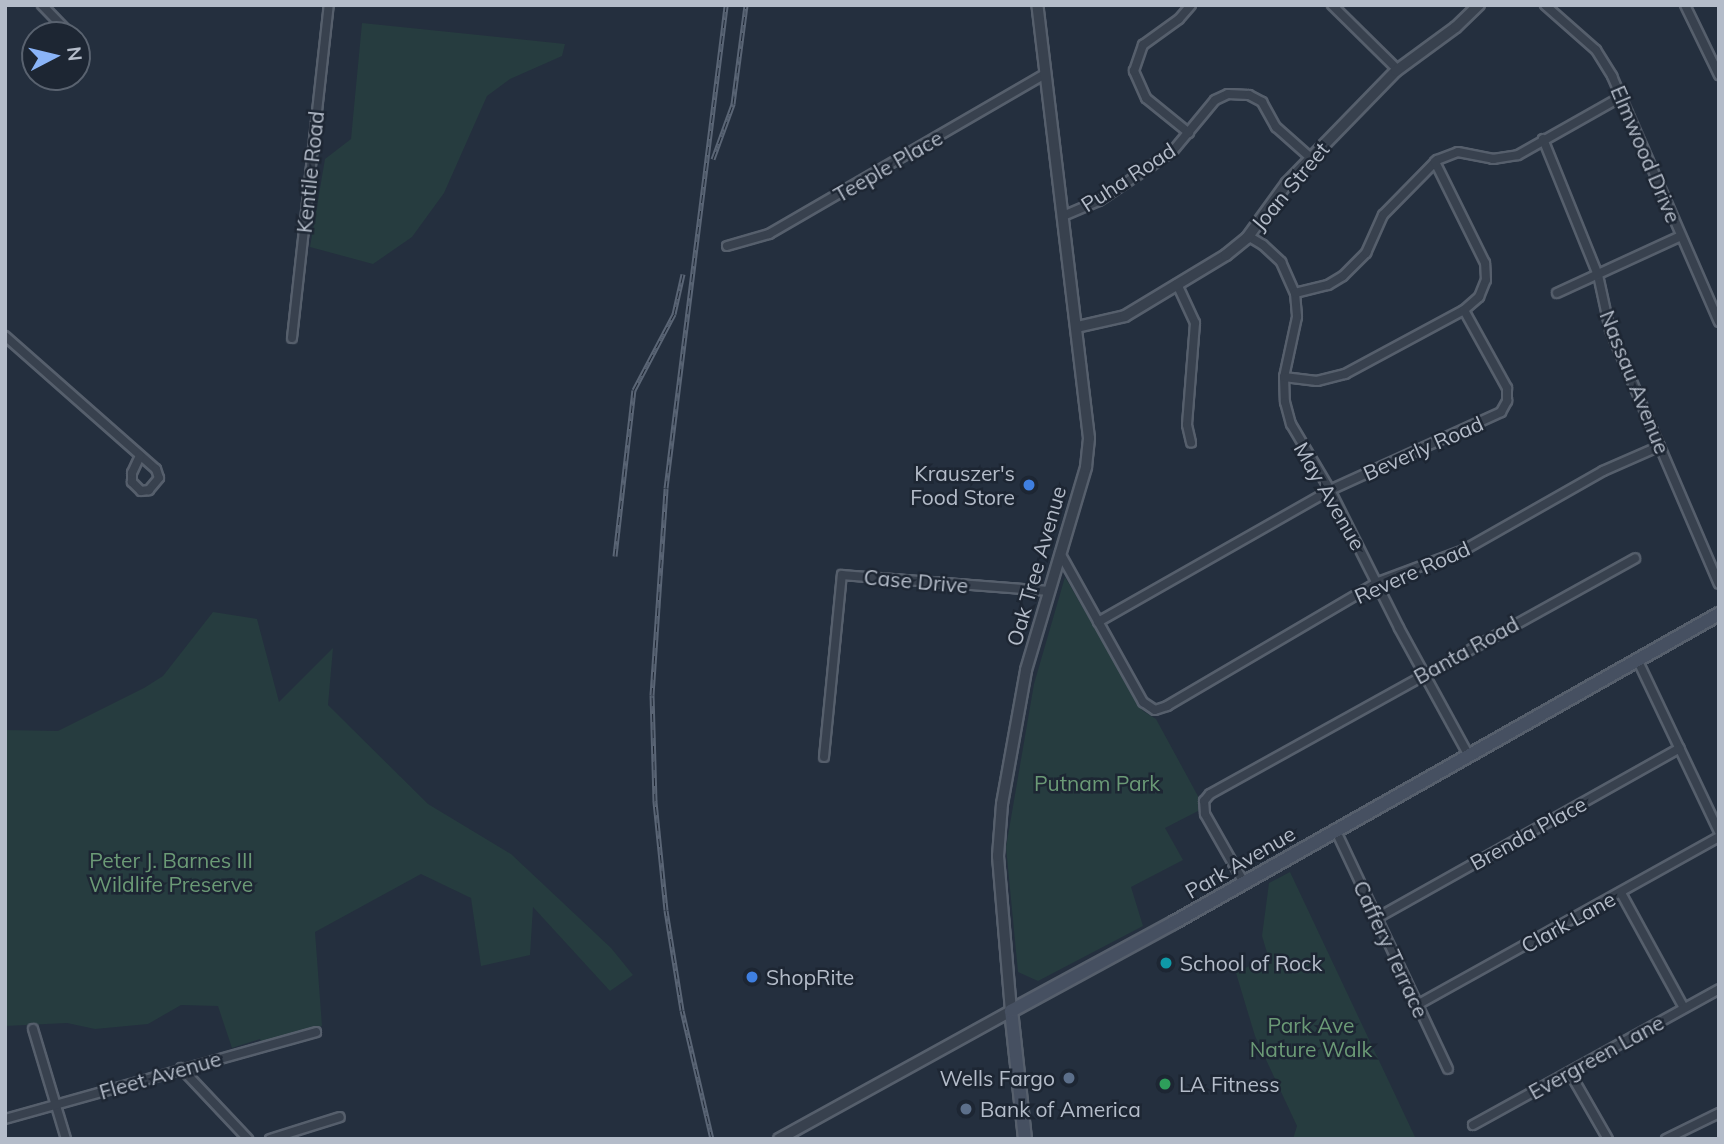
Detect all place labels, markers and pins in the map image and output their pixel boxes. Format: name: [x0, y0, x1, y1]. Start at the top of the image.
place label: Krauszer's Food Store: [910, 460, 1015, 510]
marker: Krauszer's Food Store: [1021, 477, 1037, 493]
place label: School of Rock: [1180, 950, 1322, 976]
marker: School of Rock: [1158, 955, 1174, 971]
place label: ShopRite: [766, 964, 854, 990]
marker: ShopRite: [744, 969, 760, 985]
place label: Wells Fargo: [939, 1065, 1055, 1091]
marker: Wells Fargo: [1061, 1070, 1077, 1086]
place label: LA Fitness: [1179, 1071, 1280, 1097]
marker: LA Fitness: [1157, 1076, 1173, 1092]
place label: Bank of America: [980, 1096, 1141, 1122]
marker: Bank of America: [958, 1101, 974, 1117]

